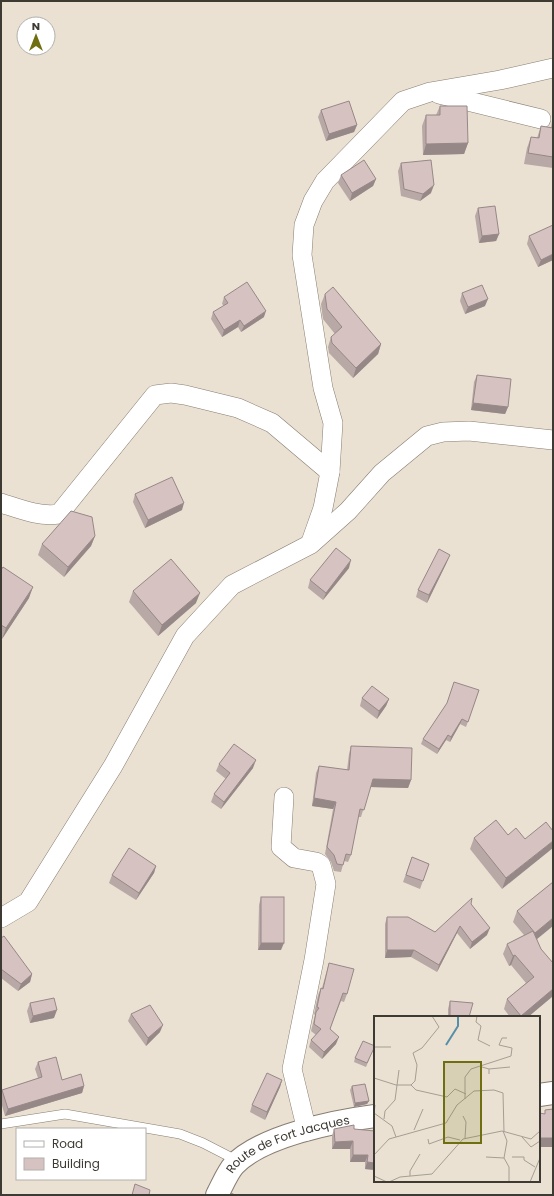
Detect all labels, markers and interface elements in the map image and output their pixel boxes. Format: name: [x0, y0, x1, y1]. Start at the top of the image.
north arrow: [16, 16, 56, 56]
text: N: [32, 18, 40, 34]
inset map: [374, 1016, 540, 1182]
street label: Route de Fort Jacques: [222, 1111, 351, 1176]
legend: [16, 1128, 146, 1180]
text: Road: [52, 1135, 83, 1152]
text: Building: [52, 1155, 100, 1172]

